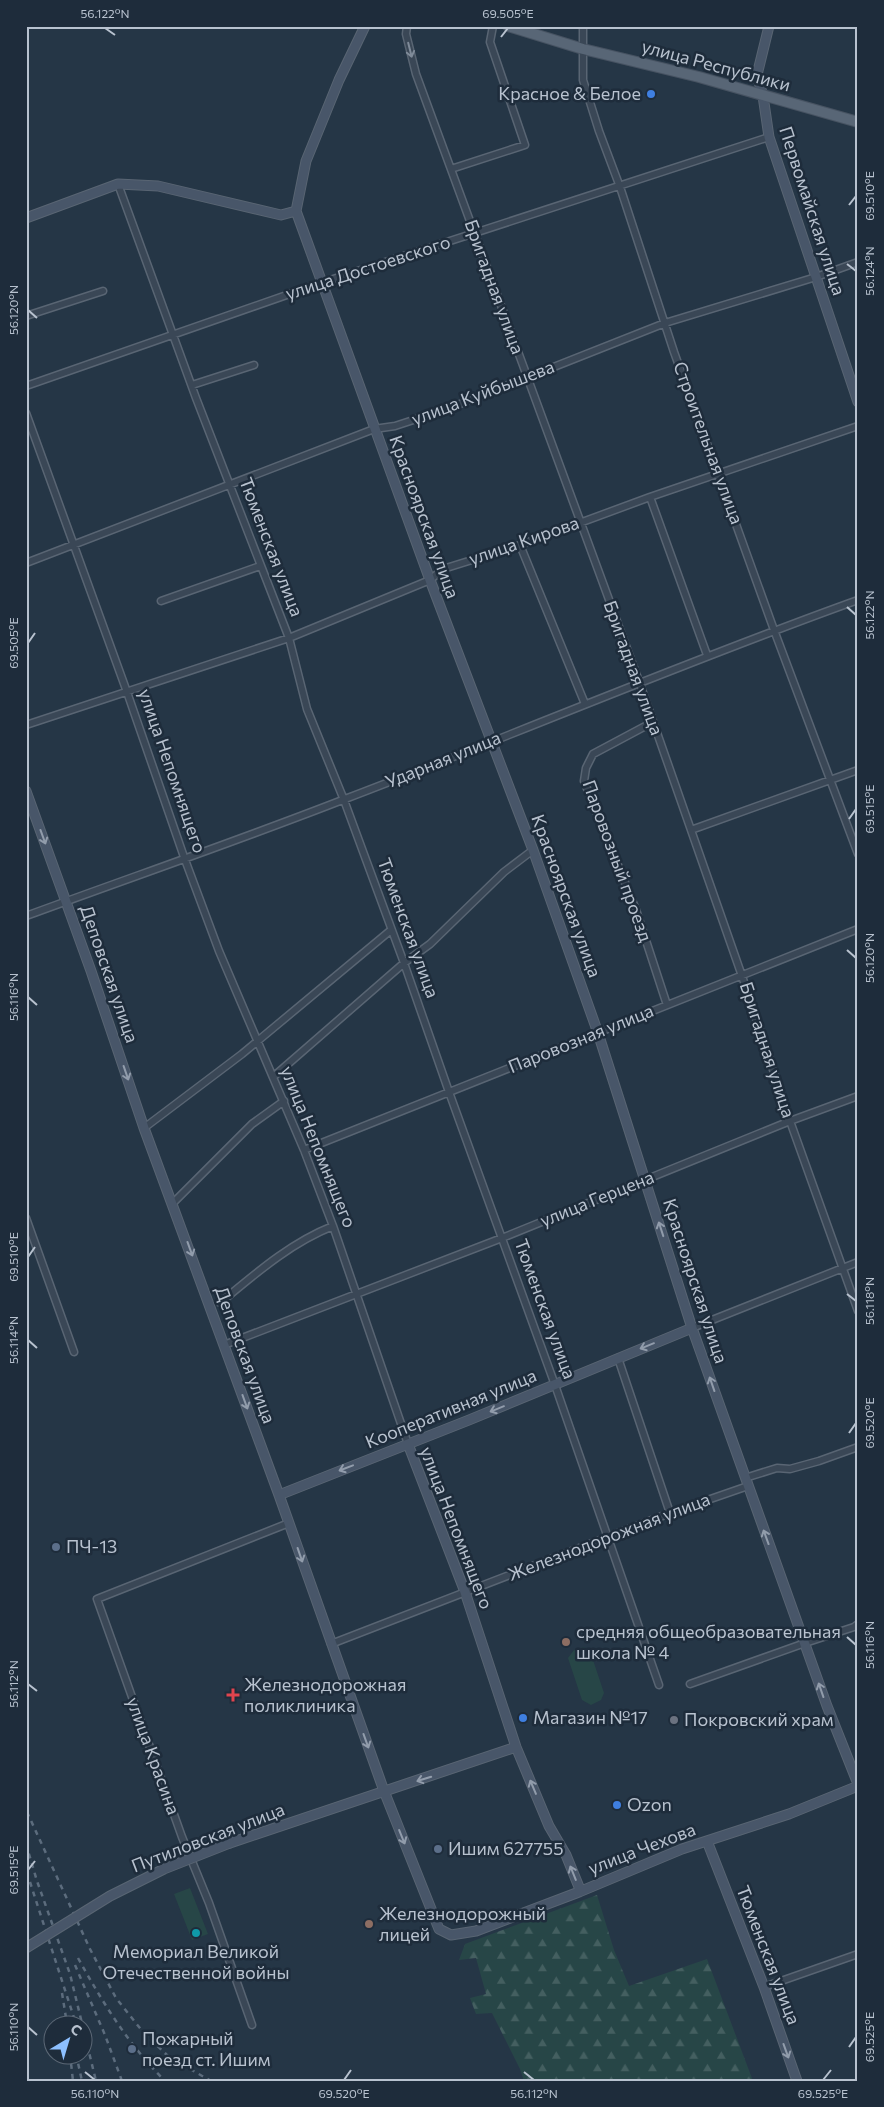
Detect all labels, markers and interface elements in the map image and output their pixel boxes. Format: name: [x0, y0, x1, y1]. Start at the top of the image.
text: 56.122°N: [80, 6, 130, 20]
text: 69.505°E: [482, 6, 534, 20]
street label: улица Республики: [639, 35, 793, 95]
one-way arrow: [406, 42, 415, 58]
place label: Красное & Белое: [498, 82, 641, 104]
marker: Красное & Белое: [645, 88, 657, 100]
street label: Первомайская улица: [775, 124, 851, 298]
text: 69.510°E: [862, 171, 876, 221]
street label: Бригадная улица: [460, 216, 529, 357]
street label: улица Достоевского: [283, 230, 453, 304]
text: 56.124°N: [862, 246, 876, 296]
text: 56.120°N: [6, 285, 20, 335]
street label: улица Куйбышева: [408, 355, 557, 429]
street label: Строительная улица: [669, 358, 749, 527]
street label: Красноярская улица: [385, 432, 465, 601]
street label: Тюменская улица: [235, 474, 309, 619]
street label: улица Кирова: [466, 511, 582, 569]
text: 56.122°N: [862, 590, 876, 640]
street label: Бригадная улица: [599, 597, 668, 738]
text: 69.505°E: [6, 617, 20, 669]
street label: улица Непомнящего: [134, 686, 211, 856]
street label: Ударная улица: [382, 726, 504, 792]
street label: Паровозный проезд: [578, 777, 658, 945]
text: 69.515°E: [862, 785, 876, 833]
street label: Красноярская улица: [527, 811, 607, 980]
one-way arrow: [39, 829, 48, 844]
street label: Тюменская улица: [373, 855, 444, 1001]
street label: Деповская улица: [76, 902, 144, 1045]
text: 56.120°N: [862, 933, 876, 983]
text: 56.116°N: [6, 973, 20, 1021]
street label: Бригадная улица: [736, 979, 800, 1120]
street label: Паровозная улица: [505, 999, 657, 1077]
street label: улица Непомнящего: [276, 1063, 361, 1231]
one-way arrow: [122, 1064, 131, 1080]
street label: улица Герцена: [536, 1165, 657, 1231]
street label: Красноярская улица: [659, 1196, 733, 1366]
one-way arrow: [656, 1222, 665, 1238]
text: 69.510°E: [6, 1232, 20, 1282]
street label: Тюменская улица: [510, 1236, 581, 1382]
one-way arrow: [186, 1241, 195, 1257]
text: 56.118°N: [862, 1277, 876, 1325]
street label: Деповская улица: [211, 1283, 281, 1426]
text: 56.114°N: [6, 1316, 20, 1364]
one-way arrow: [640, 1342, 655, 1351]
street label: Кооперативная улица: [362, 1364, 539, 1452]
one-way arrow: [707, 1376, 716, 1392]
one-way arrow: [241, 1394, 250, 1409]
text: 69.520°E: [862, 1397, 876, 1449]
one-way arrow: [490, 1404, 505, 1414]
street label: улица Непомнящего: [416, 1443, 498, 1612]
one-way arrow: [339, 1464, 354, 1473]
street label: Железнодорожная улица: [504, 1487, 713, 1585]
one-way arrow: [761, 1529, 770, 1545]
place label: ПЧ-13: [66, 1535, 117, 1557]
marker: ПЧ-13: [50, 1541, 62, 1553]
one-way arrow: [296, 1547, 305, 1562]
place label: средняя общеобразовательная школа № 4: [576, 1620, 841, 1663]
text: 56.116°N: [862, 1621, 876, 1669]
marker: средняя общеобразовательная школа № 4: [560, 1636, 572, 1648]
text: 56.112°N: [6, 1660, 20, 1708]
place label: Железнодорожная поликлиника: [244, 1673, 406, 1716]
one-way arrow: [816, 1682, 825, 1698]
marker: Железнодорожная поликлиника: [226, 1688, 240, 1702]
street label: улица Красина: [122, 1694, 185, 1817]
place label: Магазин №17: [533, 1706, 648, 1728]
place label: Покровский храм: [684, 1708, 834, 1730]
marker: Магазин №17: [517, 1712, 529, 1724]
marker: Покровский храм: [668, 1714, 680, 1726]
one-way arrow: [361, 1733, 371, 1749]
one-way arrow: [416, 1774, 432, 1784]
one-way arrow: [527, 1780, 537, 1795]
place label: Ozon: [627, 1793, 672, 1815]
street label: Путиловская улица: [128, 1798, 287, 1876]
marker: Ozon: [611, 1799, 623, 1811]
street label: улица Чехова: [585, 1818, 698, 1879]
one-way arrow: [397, 1829, 407, 1844]
place label: Ишим 627755: [448, 1837, 564, 1859]
marker: Ишим 627755: [432, 1843, 444, 1855]
text: 69.515°E: [6, 1846, 20, 1894]
one-way arrow: [568, 1866, 577, 1881]
street label: Тюменская улица: [732, 1882, 806, 2027]
place label: Железнодорожный лицей: [379, 1902, 546, 1945]
marker: Железнодорожный лицей: [363, 1918, 375, 1930]
marker: Мемориал Великой Отечественной войны: [190, 1927, 202, 1939]
place label: Мемориал Великой Отечественной войны: [103, 1940, 289, 1983]
text: 56.110°N: [6, 2003, 20, 2051]
text: 69.525°E: [862, 2012, 876, 2062]
north arrow: [42, 2014, 92, 2064]
text: С: [67, 2020, 85, 2039]
place label: Пожарный поезд ст. Ишим: [142, 2027, 271, 2070]
one-way arrow: [782, 2042, 791, 2058]
marker: Пожарный поезд ст. Ишим: [126, 2043, 138, 2055]
text: 56.110°N: [71, 2086, 119, 2100]
text: 69.520°E: [318, 2086, 370, 2100]
text: 56.112°N: [510, 2086, 558, 2100]
text: 69.525°E: [798, 2086, 848, 2100]

